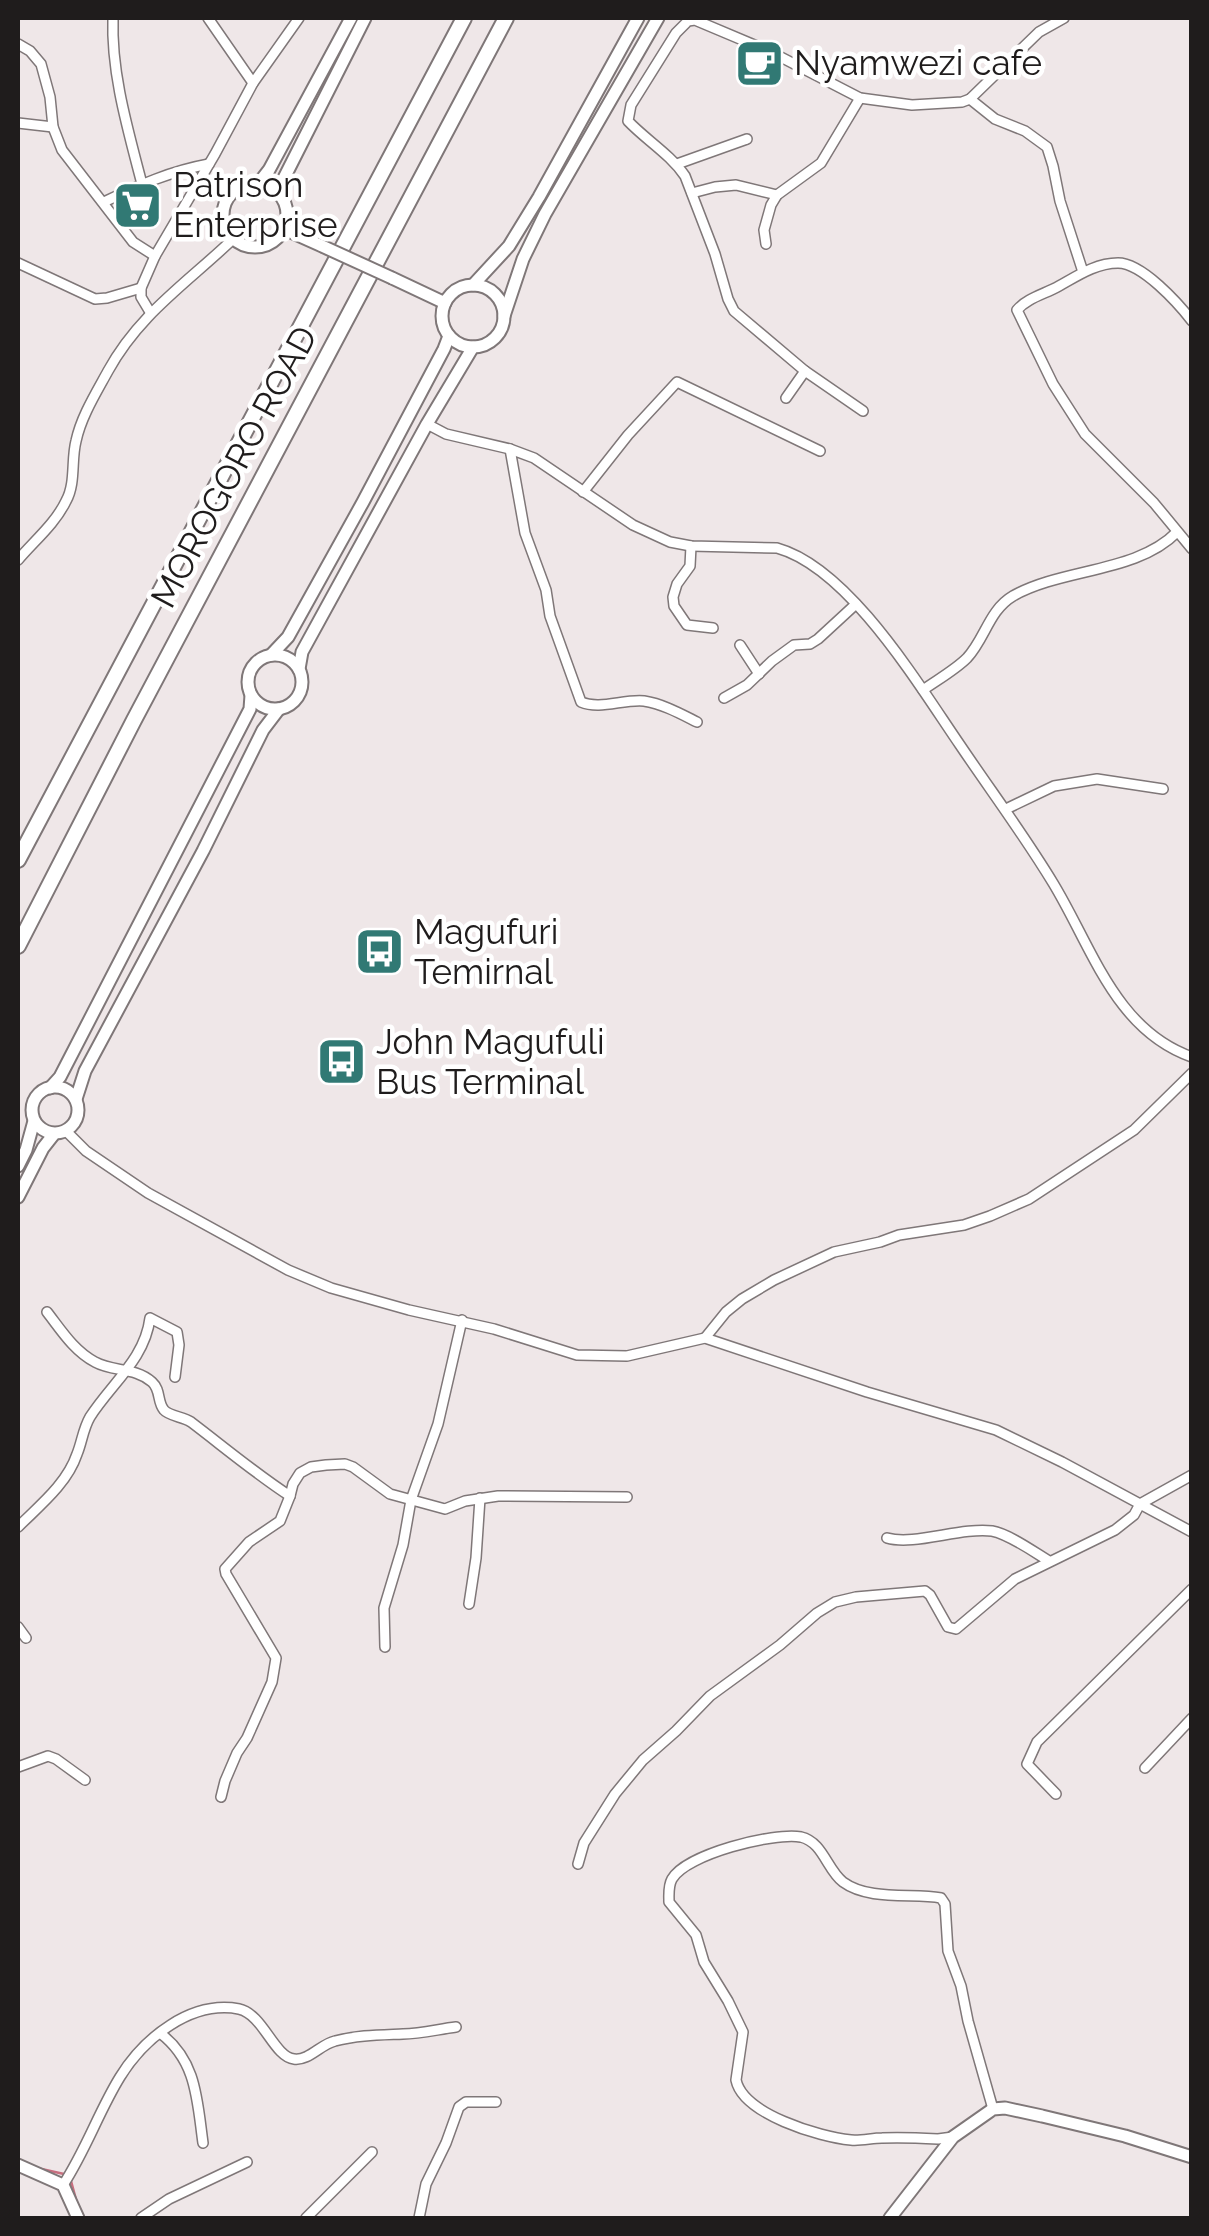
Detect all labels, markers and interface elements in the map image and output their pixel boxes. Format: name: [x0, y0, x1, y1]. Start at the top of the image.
cafe icon: Nyamwezi cafe: [733, 37, 785, 89]
place label: Nyamwezi cafe: [794, 42, 1042, 83]
place label: Patrison Enterprise: [173, 164, 338, 245]
supermarket icon: Patrison Enterprise: [112, 179, 164, 231]
street label: MOROGORO ROAD: [142, 319, 325, 614]
place label: Magufuri Temirnal: [414, 911, 558, 992]
bus stop icon: Magufuri Temirnal: [353, 926, 405, 978]
place label: John Magufuli Bus Terminal: [376, 1021, 605, 1102]
bus stop icon: John Magufuli Bus Terminal: [315, 1036, 367, 1088]

